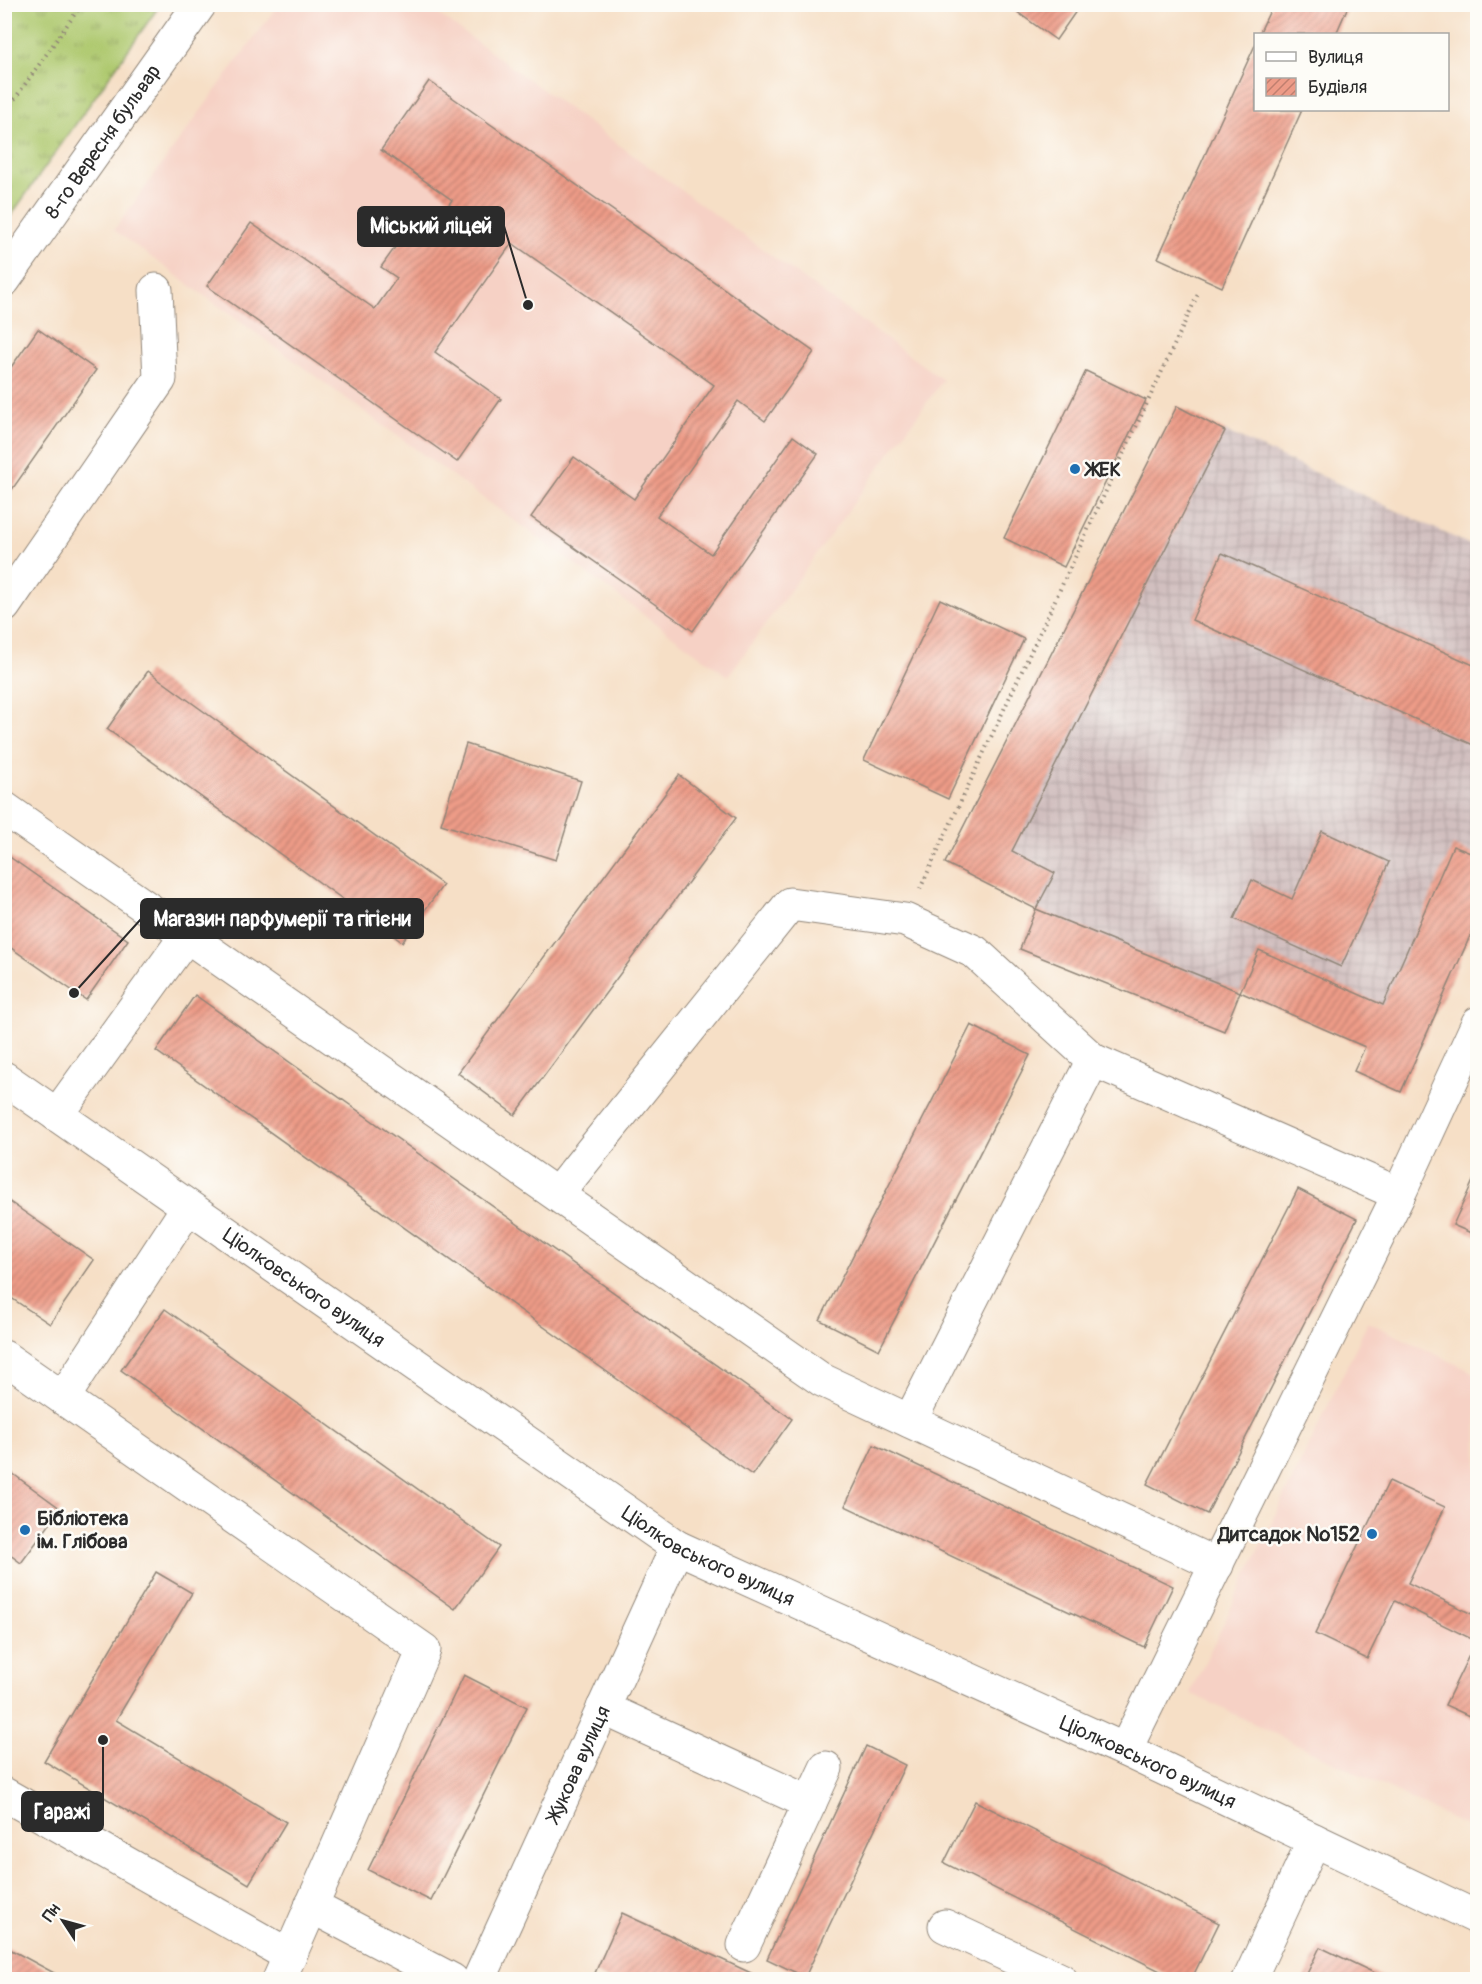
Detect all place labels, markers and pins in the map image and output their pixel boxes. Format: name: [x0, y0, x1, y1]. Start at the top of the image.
callout: Міський ліцей: [358, 207, 504, 246]
place label: ЖЕК: [1084, 457, 1121, 482]
marker: ЖЕК: [1068, 462, 1082, 476]
callout: Магазин парфумерії та гігієни: [141, 899, 423, 938]
place label: Бібліотека ім. Глібова: [37, 1506, 128, 1554]
place label: Дитсадок №152: [1217, 1522, 1360, 1547]
marker: Бібліотека ім. Глібова: [18, 1523, 32, 1537]
marker: Дитсадок №152: [1365, 1527, 1379, 1541]
callout: Гаражі: [22, 1792, 103, 1831]

